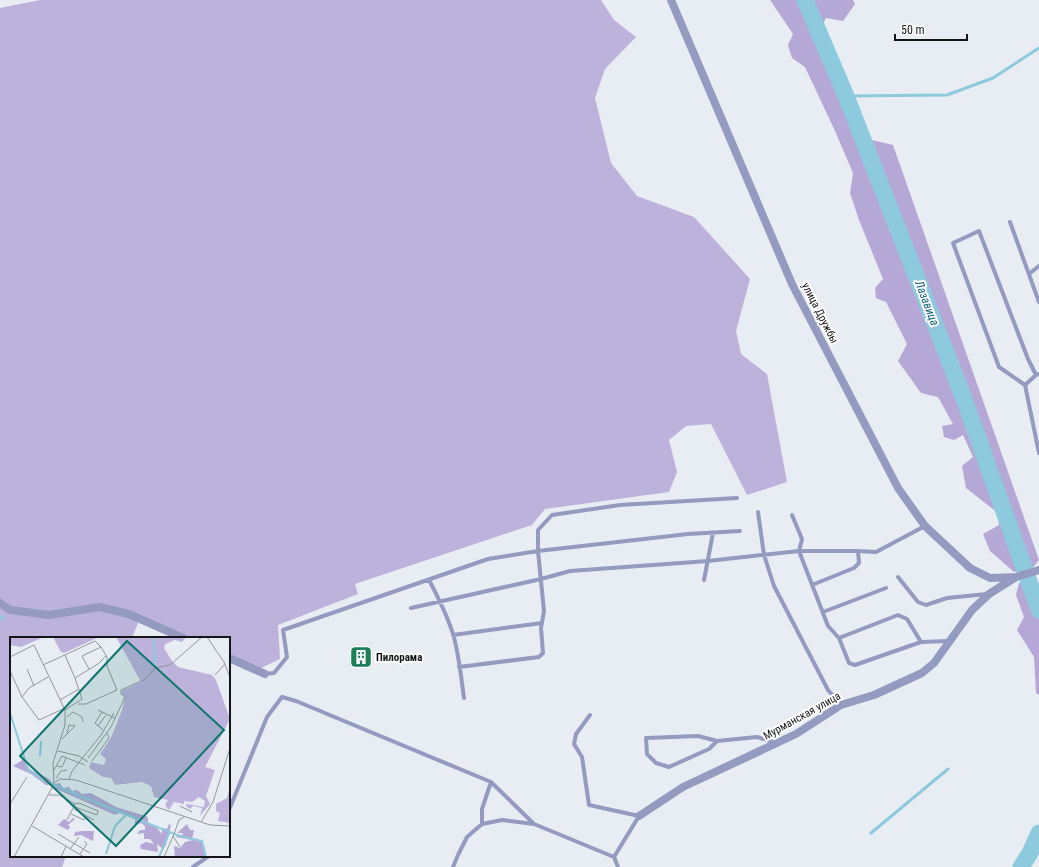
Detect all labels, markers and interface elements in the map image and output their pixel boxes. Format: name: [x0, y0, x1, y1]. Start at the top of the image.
scale bar: [895, 16, 967, 42]
text: 50 m: [901, 23, 925, 37]
water label: Лазавица: [912, 278, 942, 327]
street label: улица Дружбы: [799, 280, 841, 346]
inset map: [10, 637, 230, 857]
building icon: Пилорама: [348, 644, 374, 670]
place label: Пилорама: [376, 651, 422, 664]
street label: Мурманская улица: [761, 689, 843, 743]

